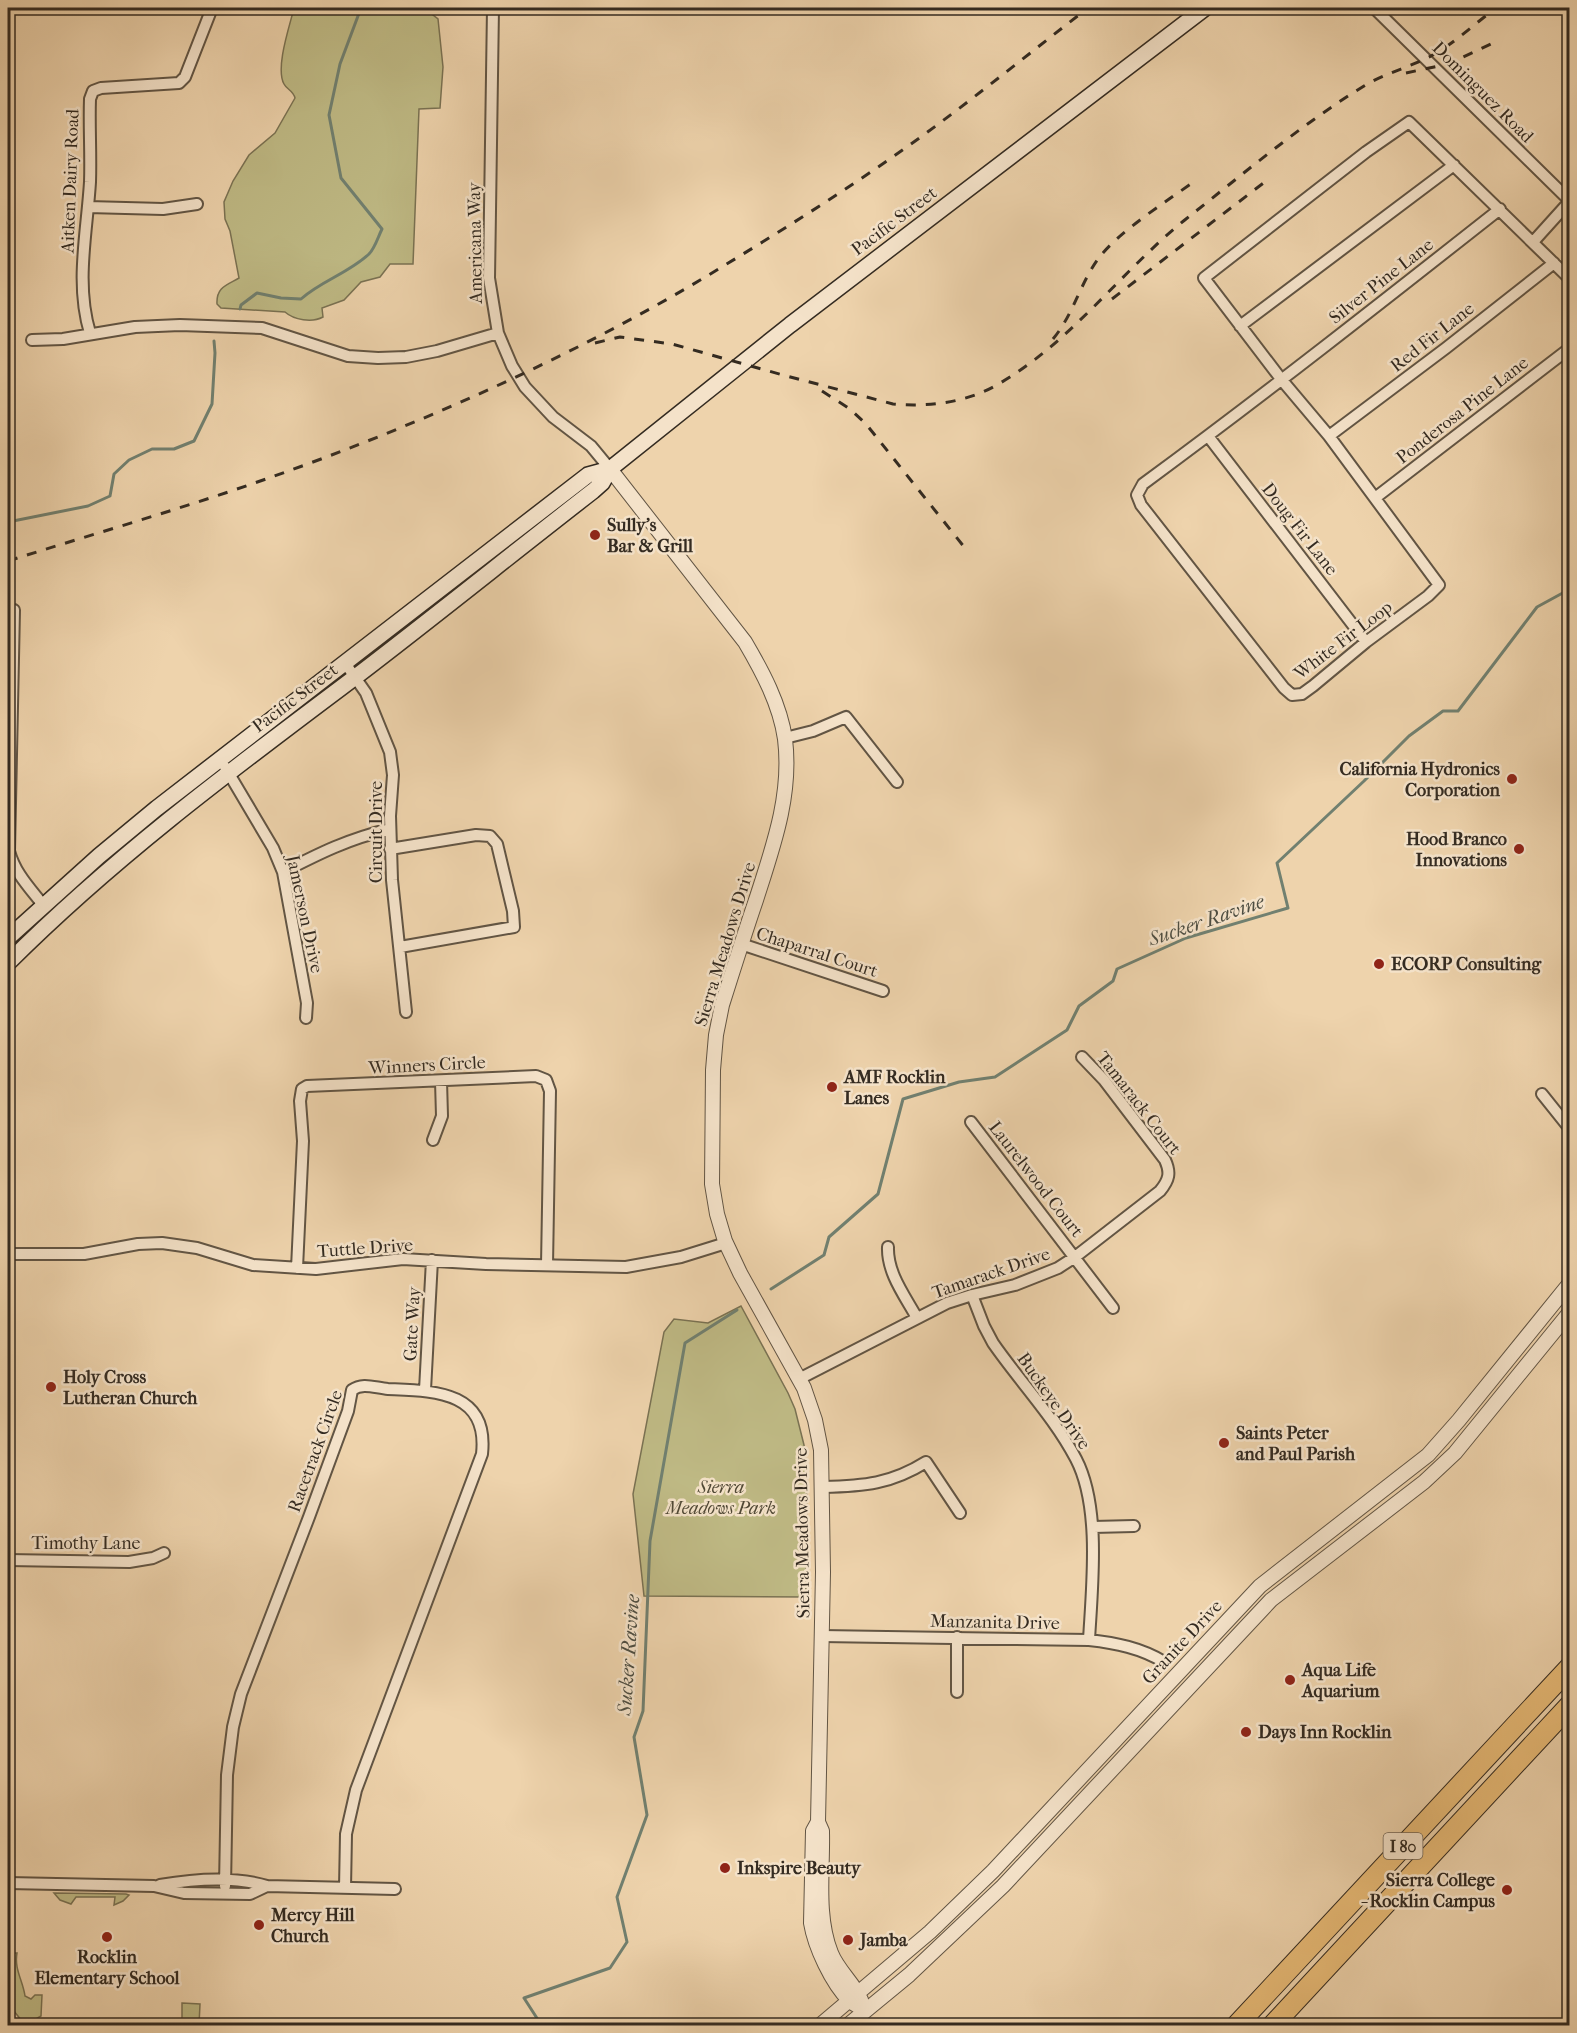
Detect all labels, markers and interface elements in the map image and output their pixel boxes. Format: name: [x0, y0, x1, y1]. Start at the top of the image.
street label: Dominguez Road: [1428, 37, 1538, 147]
street label: Aitken Dairy Road: [57, 108, 84, 254]
street label: Americana Way: [464, 181, 487, 305]
street label: Pacific Street: [847, 182, 942, 260]
street label: Silver Pine Lane: [1325, 234, 1438, 329]
street label: Red Fir Lane: [1386, 298, 1478, 377]
street label: Ponderosa Pine Lane: [1392, 352, 1533, 468]
street label: Doug Fir Lane: [1257, 479, 1342, 580]
place label: Sully's Bar & Grill: [607, 515, 694, 557]
marker: Sully's Bar & Grill: [588, 528, 602, 542]
street label: White Fir Loop: [1289, 596, 1397, 685]
street label: Pacific Street: [248, 659, 343, 737]
place label: California Hydronics Corporation: [1340, 759, 1501, 801]
marker: California Hydronics Corporation: [1505, 772, 1519, 786]
street label: Circuit Drive: [366, 781, 387, 883]
place label: Hood Branco Innovations: [1406, 829, 1507, 871]
marker: Hood Branco Innovations: [1512, 842, 1526, 856]
street label: Jamerson Drive: [281, 851, 327, 975]
street label: Sierra Meadows Drive: [690, 859, 761, 1029]
water label: Sucker Ravine: [1144, 890, 1268, 951]
street label: Chaparral Court: [753, 923, 881, 982]
place label: ECORP Consulting: [1391, 954, 1542, 975]
marker: ECORP Consulting: [1372, 957, 1386, 971]
street label: Tamarack Court: [1092, 1048, 1186, 1159]
street label: Winners Circle: [367, 1052, 486, 1079]
place label: AMF Rocklin Lanes: [843, 1067, 946, 1109]
marker: AMF Rocklin Lanes: [825, 1080, 839, 1094]
street label: Laurelwood Court: [984, 1117, 1088, 1242]
street label: Tuttle Drive: [316, 1235, 414, 1262]
street label: Tamarack Drive: [930, 1243, 1053, 1303]
street label: Gate Way: [400, 1285, 425, 1362]
street label: Buckeye Drive: [1013, 1349, 1095, 1454]
place label: Holy Cross Lutheran Church: [63, 1367, 198, 1409]
marker: Holy Cross Lutheran Church: [44, 1380, 58, 1394]
street label: Racetrack Circle: [284, 1387, 347, 1515]
place label: Saints Peter and Paul Parish: [1236, 1423, 1356, 1465]
marker: Saints Peter and Paul Parish: [1217, 1436, 1231, 1450]
street label: Sierra Meadows Drive: [791, 1447, 814, 1619]
park label: Sierra Meadows Park: [664, 1477, 776, 1519]
street label: Timothy Lane: [32, 1533, 141, 1554]
water label: Sucker Ravine: [613, 1593, 644, 1717]
street label: Granite Drive: [1138, 1596, 1227, 1689]
street label: Manzanita Drive: [930, 1611, 1060, 1634]
place label: Aqua Life Aquarium: [1301, 1660, 1380, 1702]
marker: Aqua Life Aquarium: [1283, 1673, 1297, 1687]
place label: Days Inn Rocklin: [1258, 1722, 1392, 1743]
marker: Days Inn Rocklin: [1239, 1725, 1253, 1739]
road number: I 80: [1384, 1833, 1422, 1859]
place label: Inkspire Beauty: [737, 1858, 862, 1879]
marker: Inkspire Beauty: [718, 1861, 732, 1875]
place label: Sierra College - Rocklin Campus: [1361, 1870, 1495, 1912]
marker: Sierra College - Rocklin Campus: [1500, 1883, 1514, 1897]
place label: Mercy Hill Church: [270, 1905, 356, 1947]
marker: Mercy Hill Church: [252, 1918, 266, 1932]
marker: Rocklin Elementary School: [100, 1930, 114, 1944]
place label: Jamba: [858, 1930, 908, 1951]
marker: Jamba: [841, 1933, 855, 1947]
place label: Rocklin Elementary School: [35, 1947, 180, 1989]

